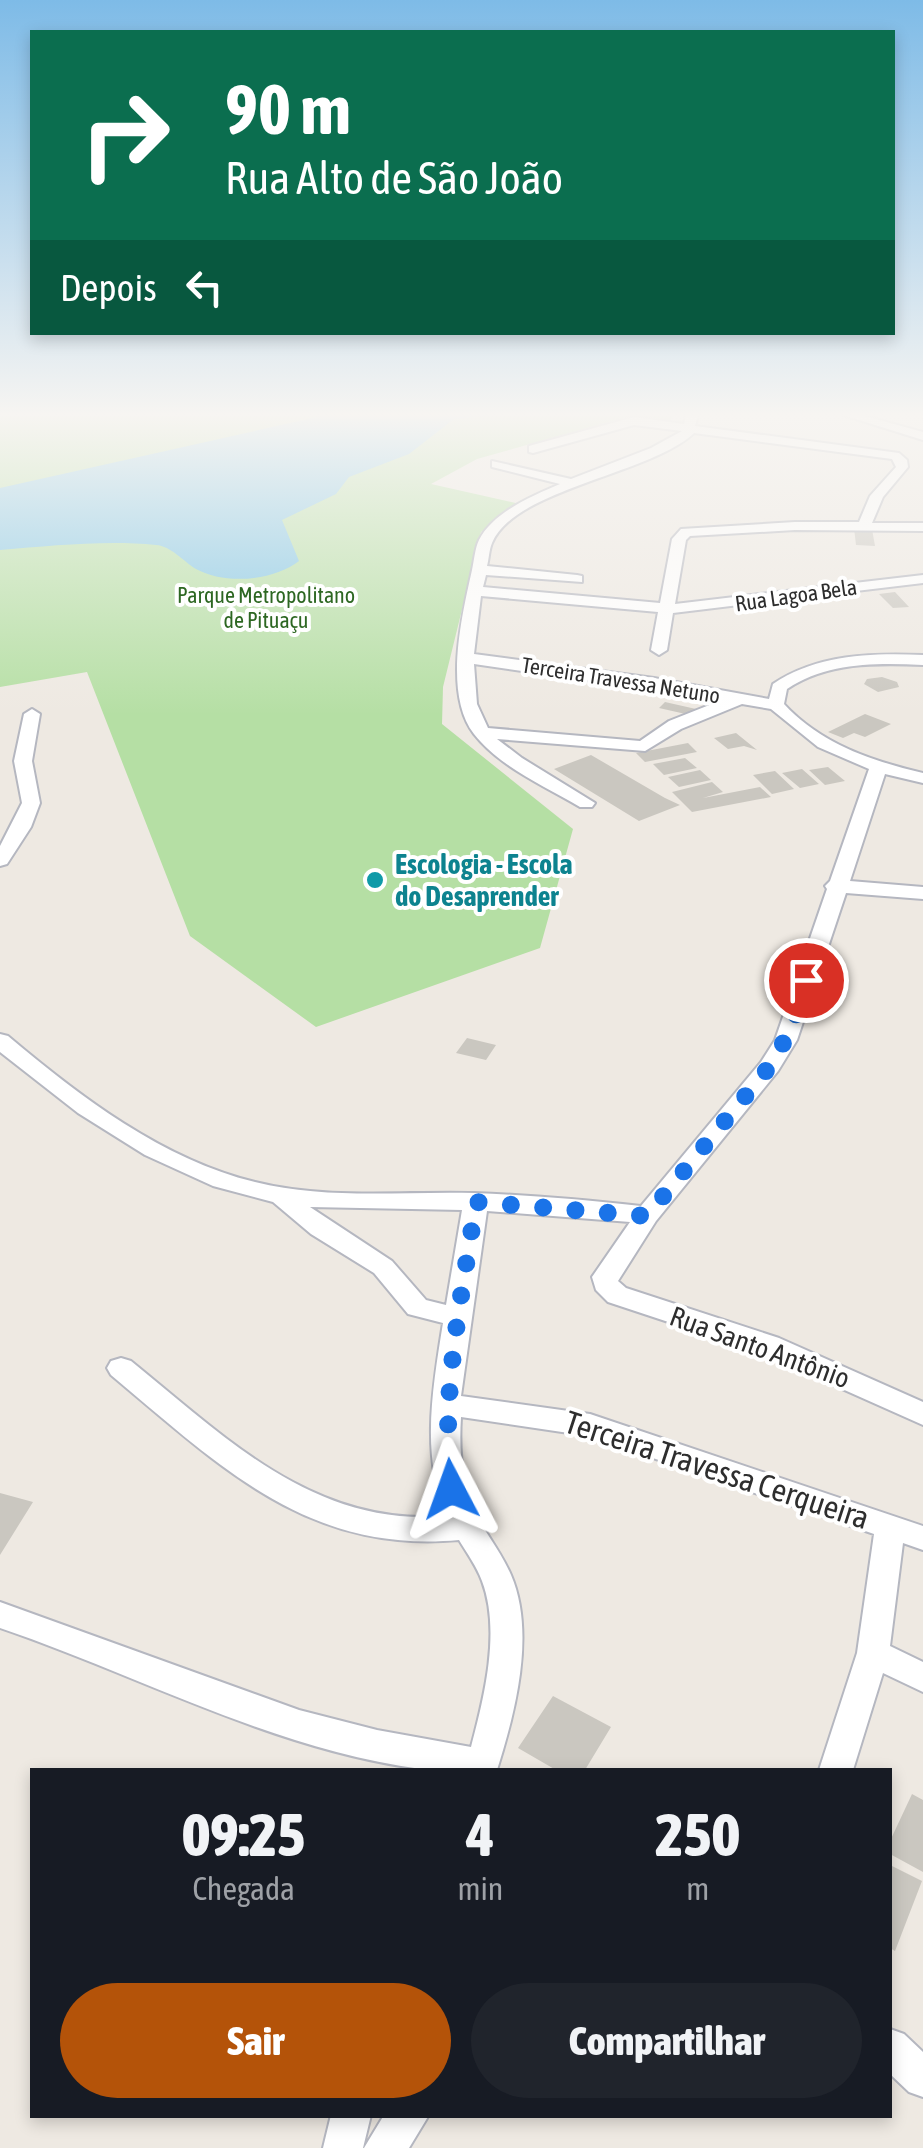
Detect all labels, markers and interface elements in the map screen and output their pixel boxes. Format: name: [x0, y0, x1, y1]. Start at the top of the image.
text: 90 m: [225, 69, 351, 149]
icon: right: [60, 70, 190, 200]
text: Rua Alto de São João: [225, 152, 563, 204]
icon: left: [177, 260, 232, 315]
text: Depois: [60, 266, 157, 309]
street label: Rua Lagoa Bela: [733, 574, 859, 616]
park label: Parque Metropolitano de Pituaçu: [177, 582, 355, 633]
street label: Terceira Travessa Netuno: [520, 651, 722, 709]
place label: Escologia - Escola do Desaprender: [395, 848, 573, 912]
marker: Escologia - Escola do Desaprender: [364, 869, 386, 891]
pin: [764, 938, 849, 1023]
icon: arrive: [779, 953, 834, 1008]
street label: Rua Santo Antônio: [666, 1300, 854, 1394]
street label: Terceira Travessa Cerqueira: [560, 1403, 874, 1536]
position arrow: [399, 1437, 503, 1541]
text: 09:25: [182, 1800, 305, 1869]
text: 4: [466, 1800, 495, 1869]
text: 250: [655, 1800, 740, 1869]
text: Chegada: [192, 1870, 295, 1907]
text: min: [457, 1870, 503, 1907]
text: m: [686, 1870, 709, 1907]
button: Sair: [60, 1983, 451, 2098]
button: Compartilhar: [471, 1983, 862, 2098]

